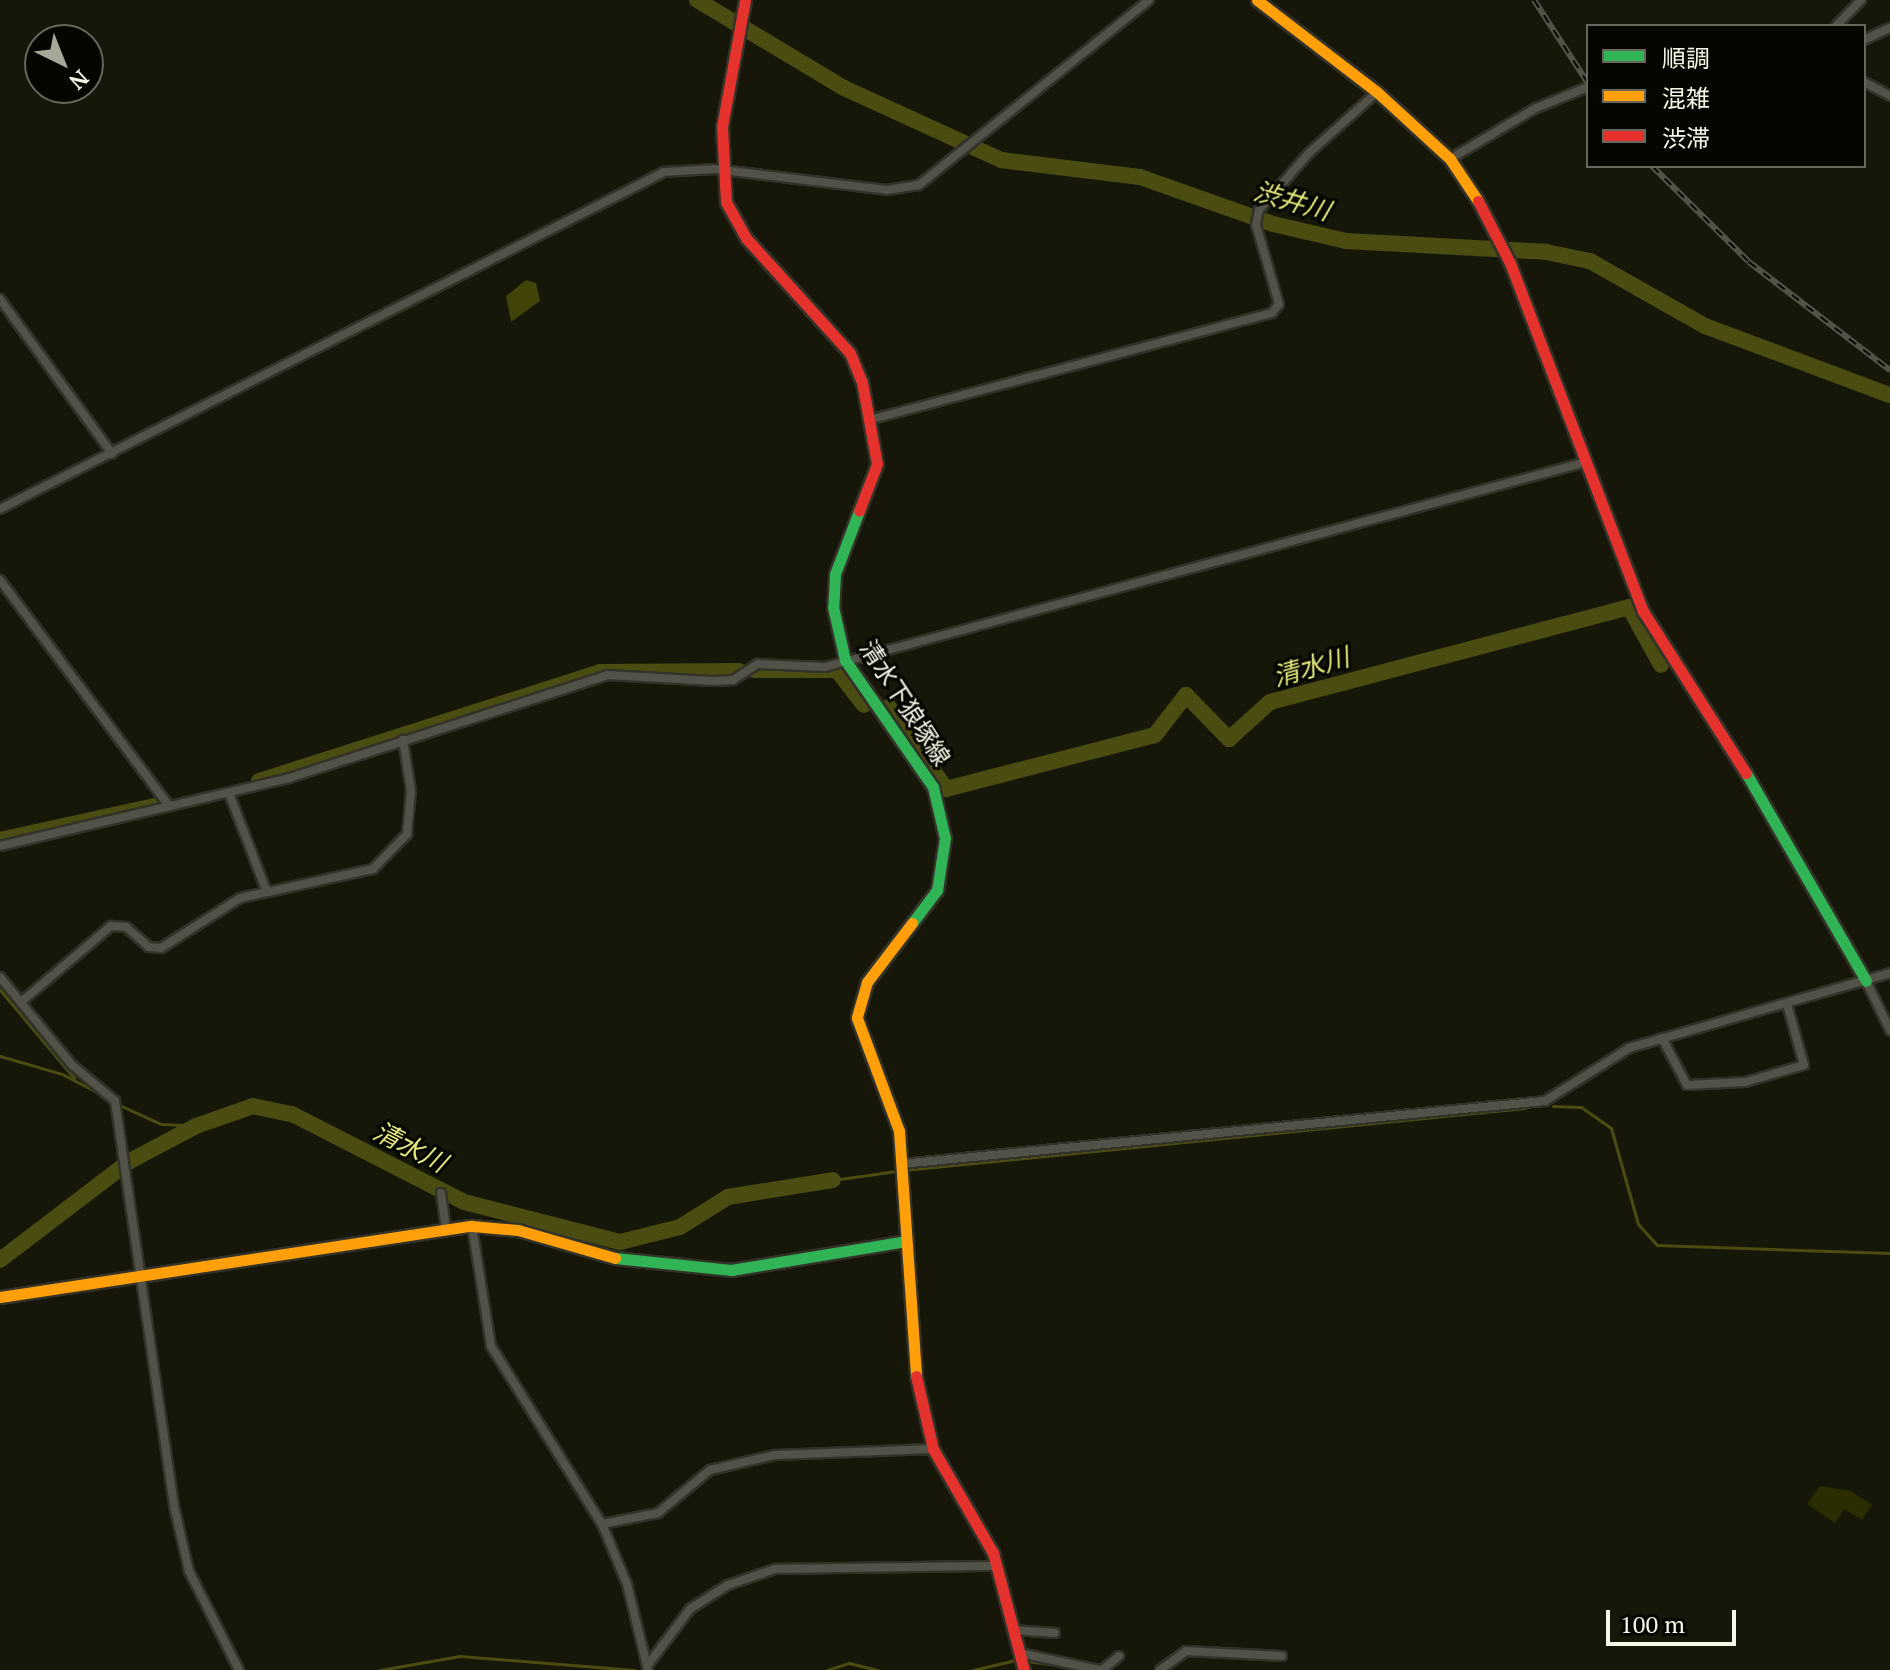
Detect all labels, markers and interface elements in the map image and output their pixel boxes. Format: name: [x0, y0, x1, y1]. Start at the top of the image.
north arrow: [24, 24, 104, 104]
legend: [1586, 24, 1866, 168]
text: 順調: [1662, 42, 1710, 74]
text: N: [63, 64, 95, 97]
text: 混雑: [1662, 82, 1710, 114]
text: 渋滞: [1662, 122, 1710, 154]
water label: 渋井川: [1250, 175, 1334, 227]
street label: 清水下狼塚線: [854, 635, 956, 771]
water label: 清水川: [1269, 641, 1353, 693]
water label: 清水川: [368, 1115, 452, 1179]
scale bar: [1610, 1594, 1740, 1644]
text: 100 m: [1620, 1608, 1685, 1640]

